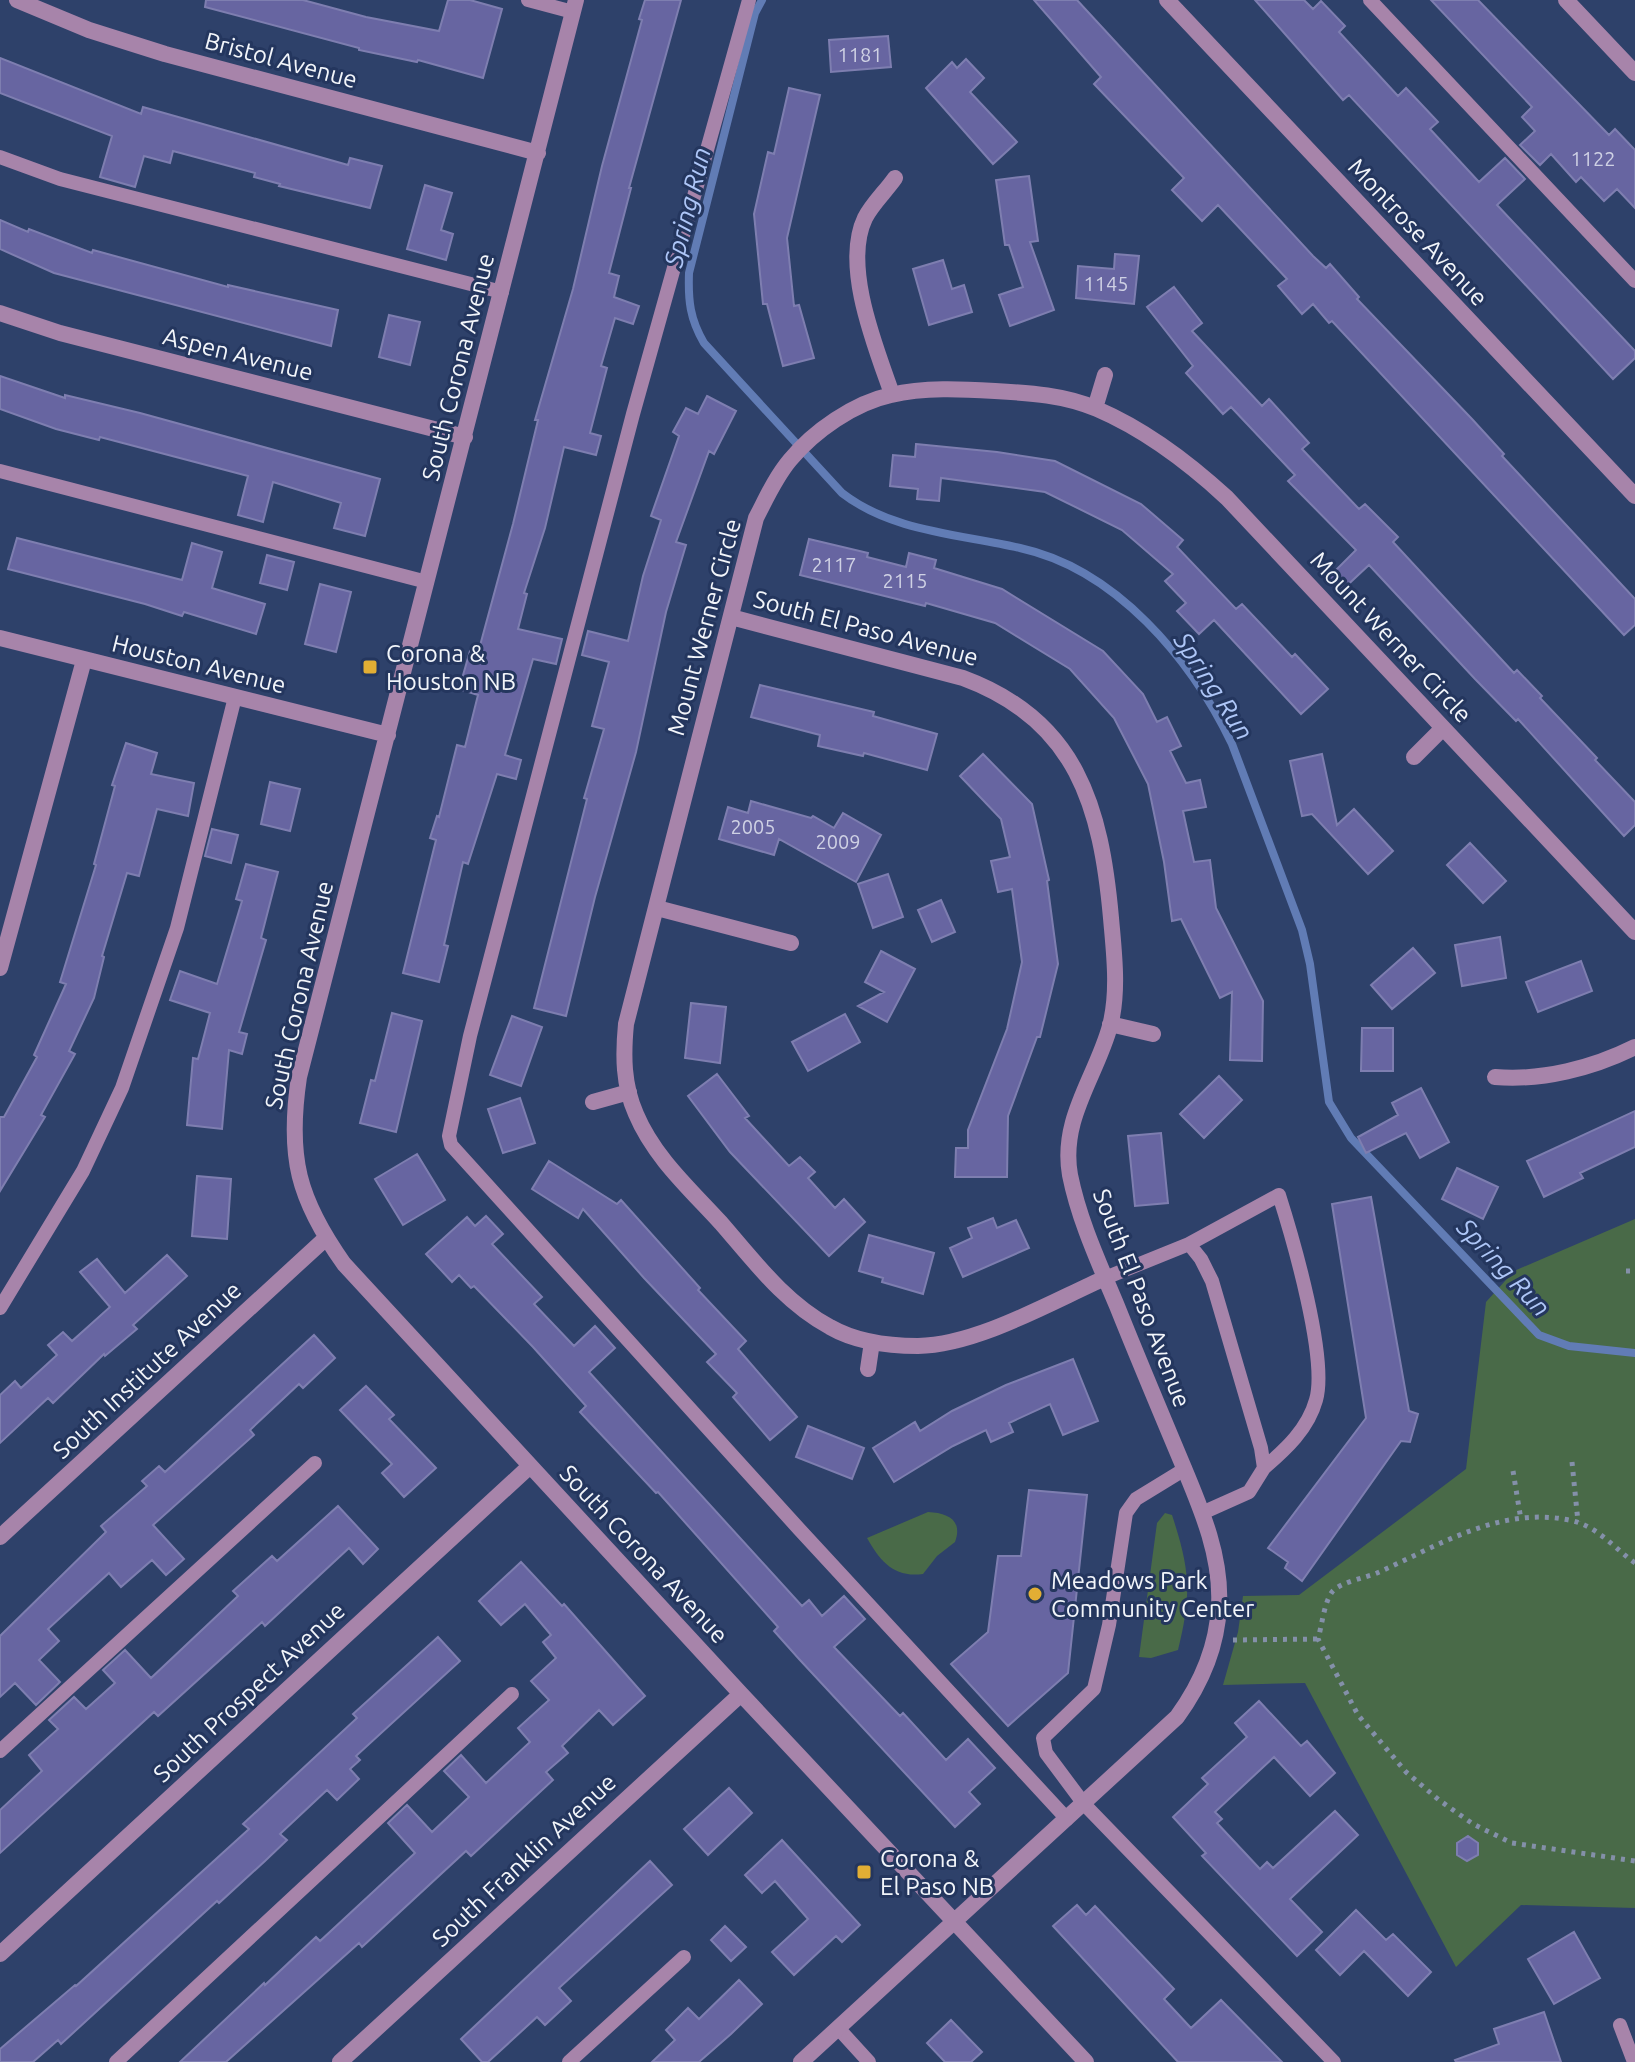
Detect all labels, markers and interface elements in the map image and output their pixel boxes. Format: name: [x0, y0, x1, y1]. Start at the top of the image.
street label: Bristol Avenue: [202, 27, 360, 93]
house number: 1181: [837, 43, 883, 66]
water label: Spring Run: [658, 144, 716, 271]
house number: 1122: [1570, 147, 1616, 170]
street label: Montrose Avenue: [1343, 153, 1493, 311]
street label: South Corona Avenue: [417, 251, 499, 483]
house number: 1145: [1083, 272, 1129, 295]
street label: Aspen Avenue: [160, 322, 316, 386]
street label: Mount Werner Circle: [662, 516, 746, 738]
street label: Mount Werner Circle: [1305, 546, 1477, 728]
house number: 2117: [811, 553, 857, 576]
house number: 2115: [882, 569, 928, 592]
street label: South El Paso Avenue: [751, 585, 981, 671]
water label: Spring Run: [1168, 626, 1260, 745]
street label: Houston Avenue: [109, 629, 289, 699]
place label: Corona & Houston NB: [386, 640, 516, 695]
marker: Corona & Houston NB: [361, 658, 379, 676]
house number: 2005: [730, 815, 776, 838]
house number: 2009: [815, 830, 861, 853]
street label: South Corona Avenue: [260, 878, 338, 1112]
street label: South El Paso Avenue: [1088, 1185, 1196, 1411]
water label: Spring Run: [1451, 1212, 1556, 1322]
street label: South Institute Avenue: [48, 1276, 246, 1464]
street label: South Corona Avenue: [555, 1460, 733, 1648]
place label: Meadows Park Community Center: [1051, 1567, 1254, 1622]
marker: Meadows Park Community Center: [1026, 1585, 1044, 1603]
street label: South Prospect Avenue: [148, 1597, 350, 1787]
street label: South Franklin Avenue: [427, 1768, 621, 1952]
place label: Corona & El Paso NB: [880, 1845, 994, 1900]
marker: Corona & El Paso NB: [855, 1863, 873, 1881]

